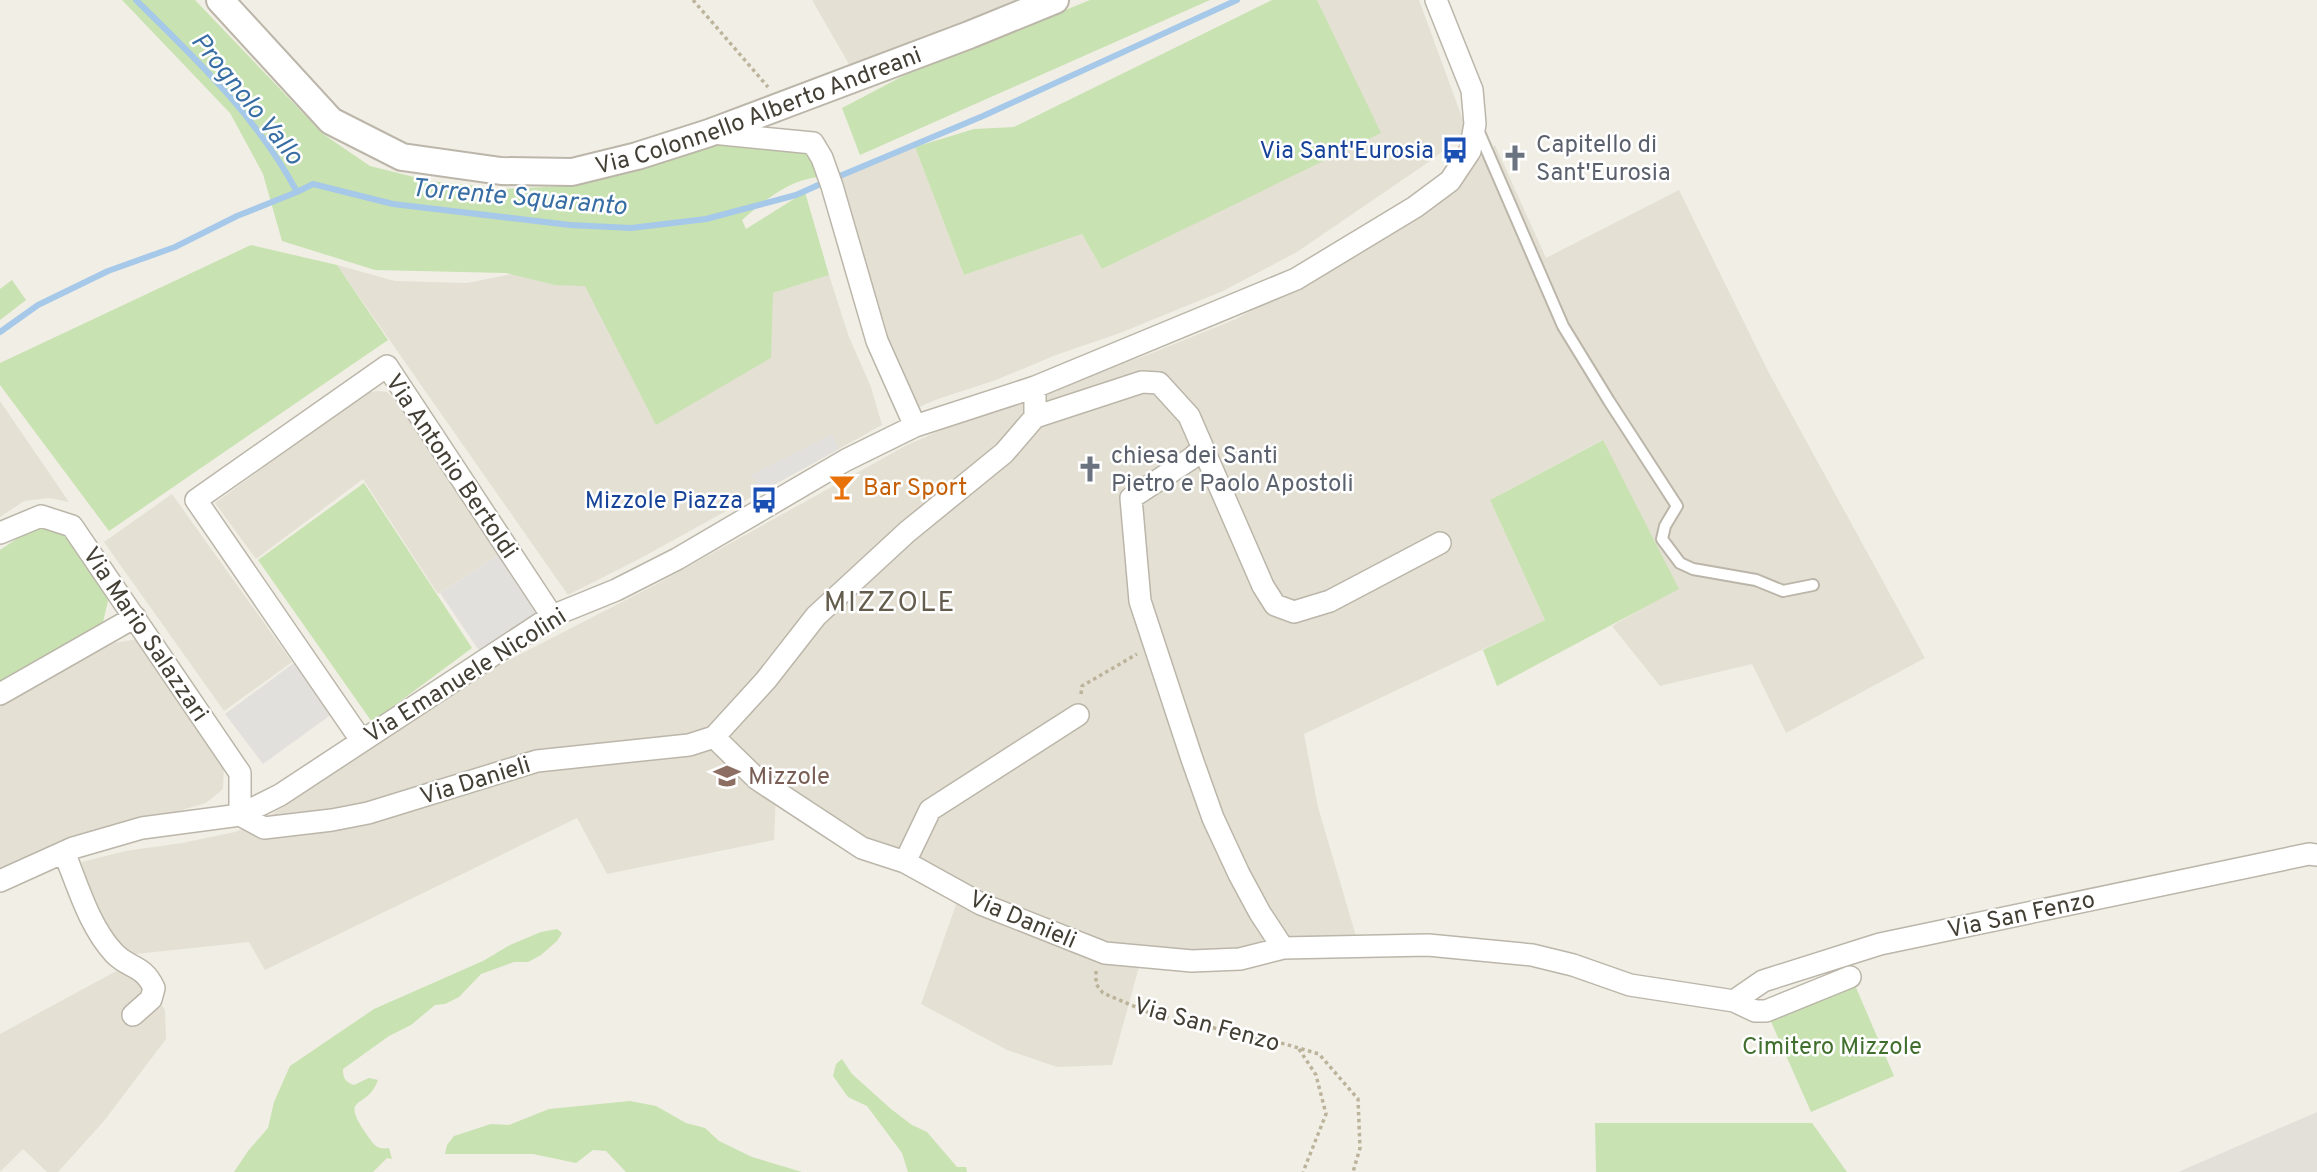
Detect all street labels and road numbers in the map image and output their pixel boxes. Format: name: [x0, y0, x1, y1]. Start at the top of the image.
street label: Via Colonnello Alberto Andreani: [592, 41, 926, 183]
street label: Via Antonio Bertoldi: [377, 369, 523, 565]
street label: Via Mario Salazzari: [75, 542, 214, 728]
street label: Via Emanuele Nicolini: [359, 602, 573, 751]
street label: Via Danieli: [417, 751, 534, 813]
street label: Via Danieli: [964, 885, 1080, 957]
street label: Via San Fenzo: [1945, 886, 2098, 946]
street label: Via San Fenzo: [1130, 992, 1283, 1060]

